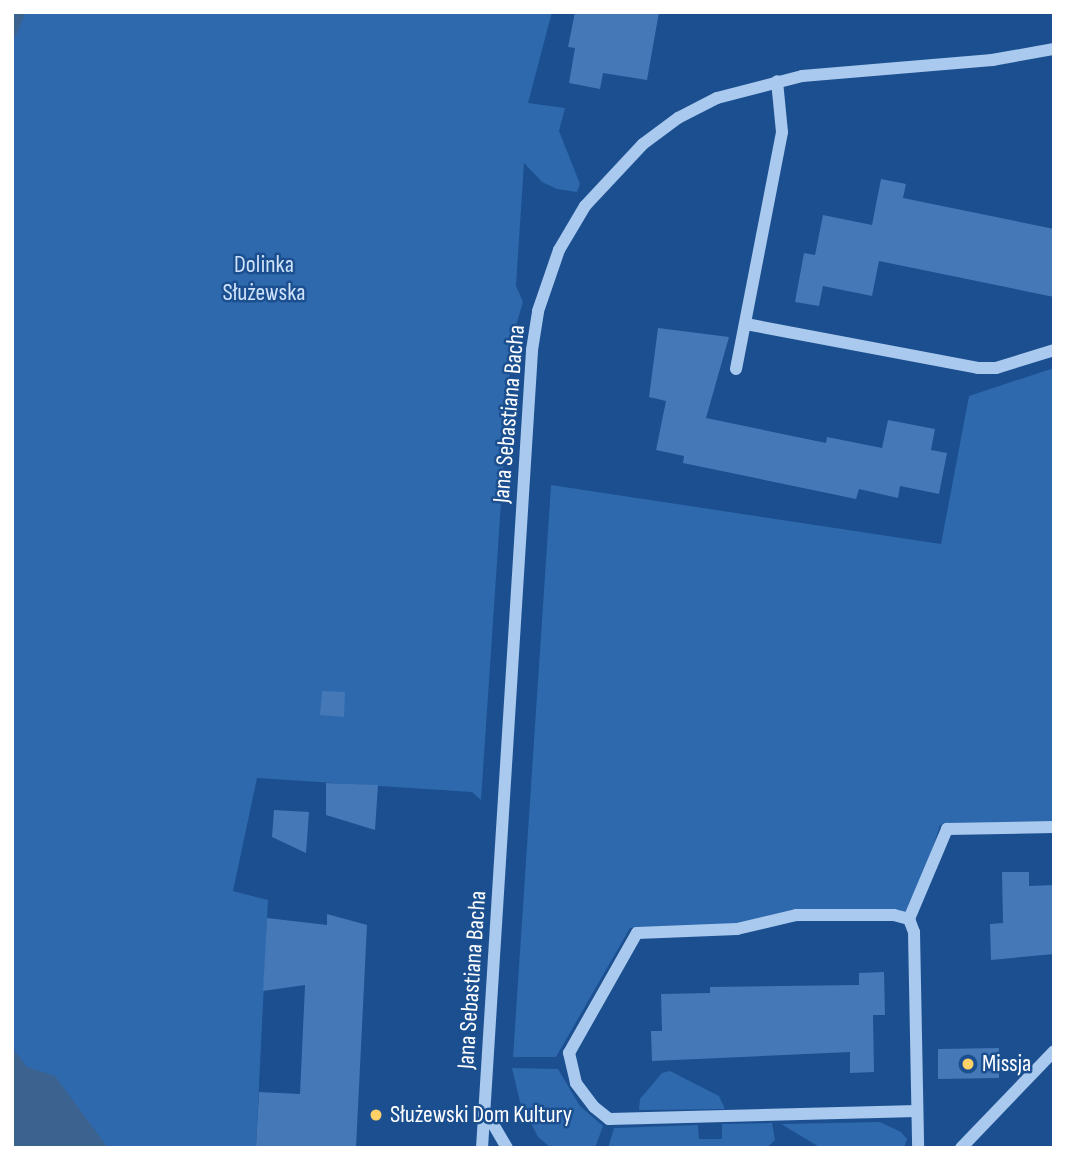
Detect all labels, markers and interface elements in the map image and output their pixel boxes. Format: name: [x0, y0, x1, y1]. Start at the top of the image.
park label: Dolinka Służewska: [222, 251, 306, 307]
street label: Jana Sebastiana Bacha: [487, 324, 531, 504]
street label: Jana Sebastiana Bacha: [451, 890, 493, 1070]
place label: Missja: [982, 1050, 1031, 1078]
marker: Missja: [960, 1056, 976, 1072]
place label: Służewski Dom Kultury: [390, 1101, 572, 1129]
marker: Służewski Dom Kultury: [368, 1107, 384, 1123]

